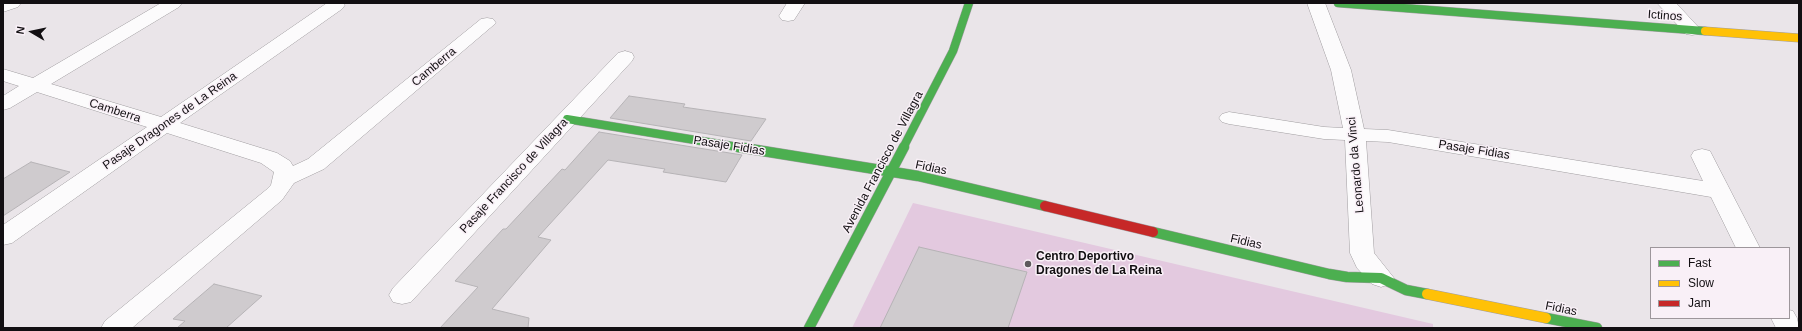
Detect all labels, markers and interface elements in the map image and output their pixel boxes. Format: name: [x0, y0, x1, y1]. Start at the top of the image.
street label: Ictinos: [1647, 8, 1683, 24]
north arrow: [12, 12, 52, 52]
text: N: [14, 25, 27, 35]
street label: Camberra: [409, 44, 459, 90]
street label: Pasaje Dragones de La Reina: [100, 69, 240, 173]
street label: Avenida Francisco de Villagra: [839, 89, 927, 235]
street label: Camberra: [87, 96, 143, 126]
street label: Pasaje Francisco de Villagra: [457, 116, 571, 236]
street label: Leonardo da Vinci: [1345, 116, 1367, 214]
street label: Pasaje Fidias: [692, 133, 766, 159]
street label: Pasaje Fidias: [1437, 137, 1511, 163]
street label: Fidias: [914, 158, 948, 178]
street label: Fidias: [1229, 231, 1263, 253]
legend: [1650, 247, 1790, 319]
place label: Centro Deportivo Dragones de La Reina: [1036, 250, 1162, 278]
text: Fast: [1688, 256, 1711, 270]
marker: Centro Deportivo Dragones de La Reina: [1023, 259, 1033, 269]
text: Slow: [1688, 276, 1714, 290]
text: Jam: [1688, 296, 1711, 310]
street label: Fidias: [1544, 299, 1578, 319]

